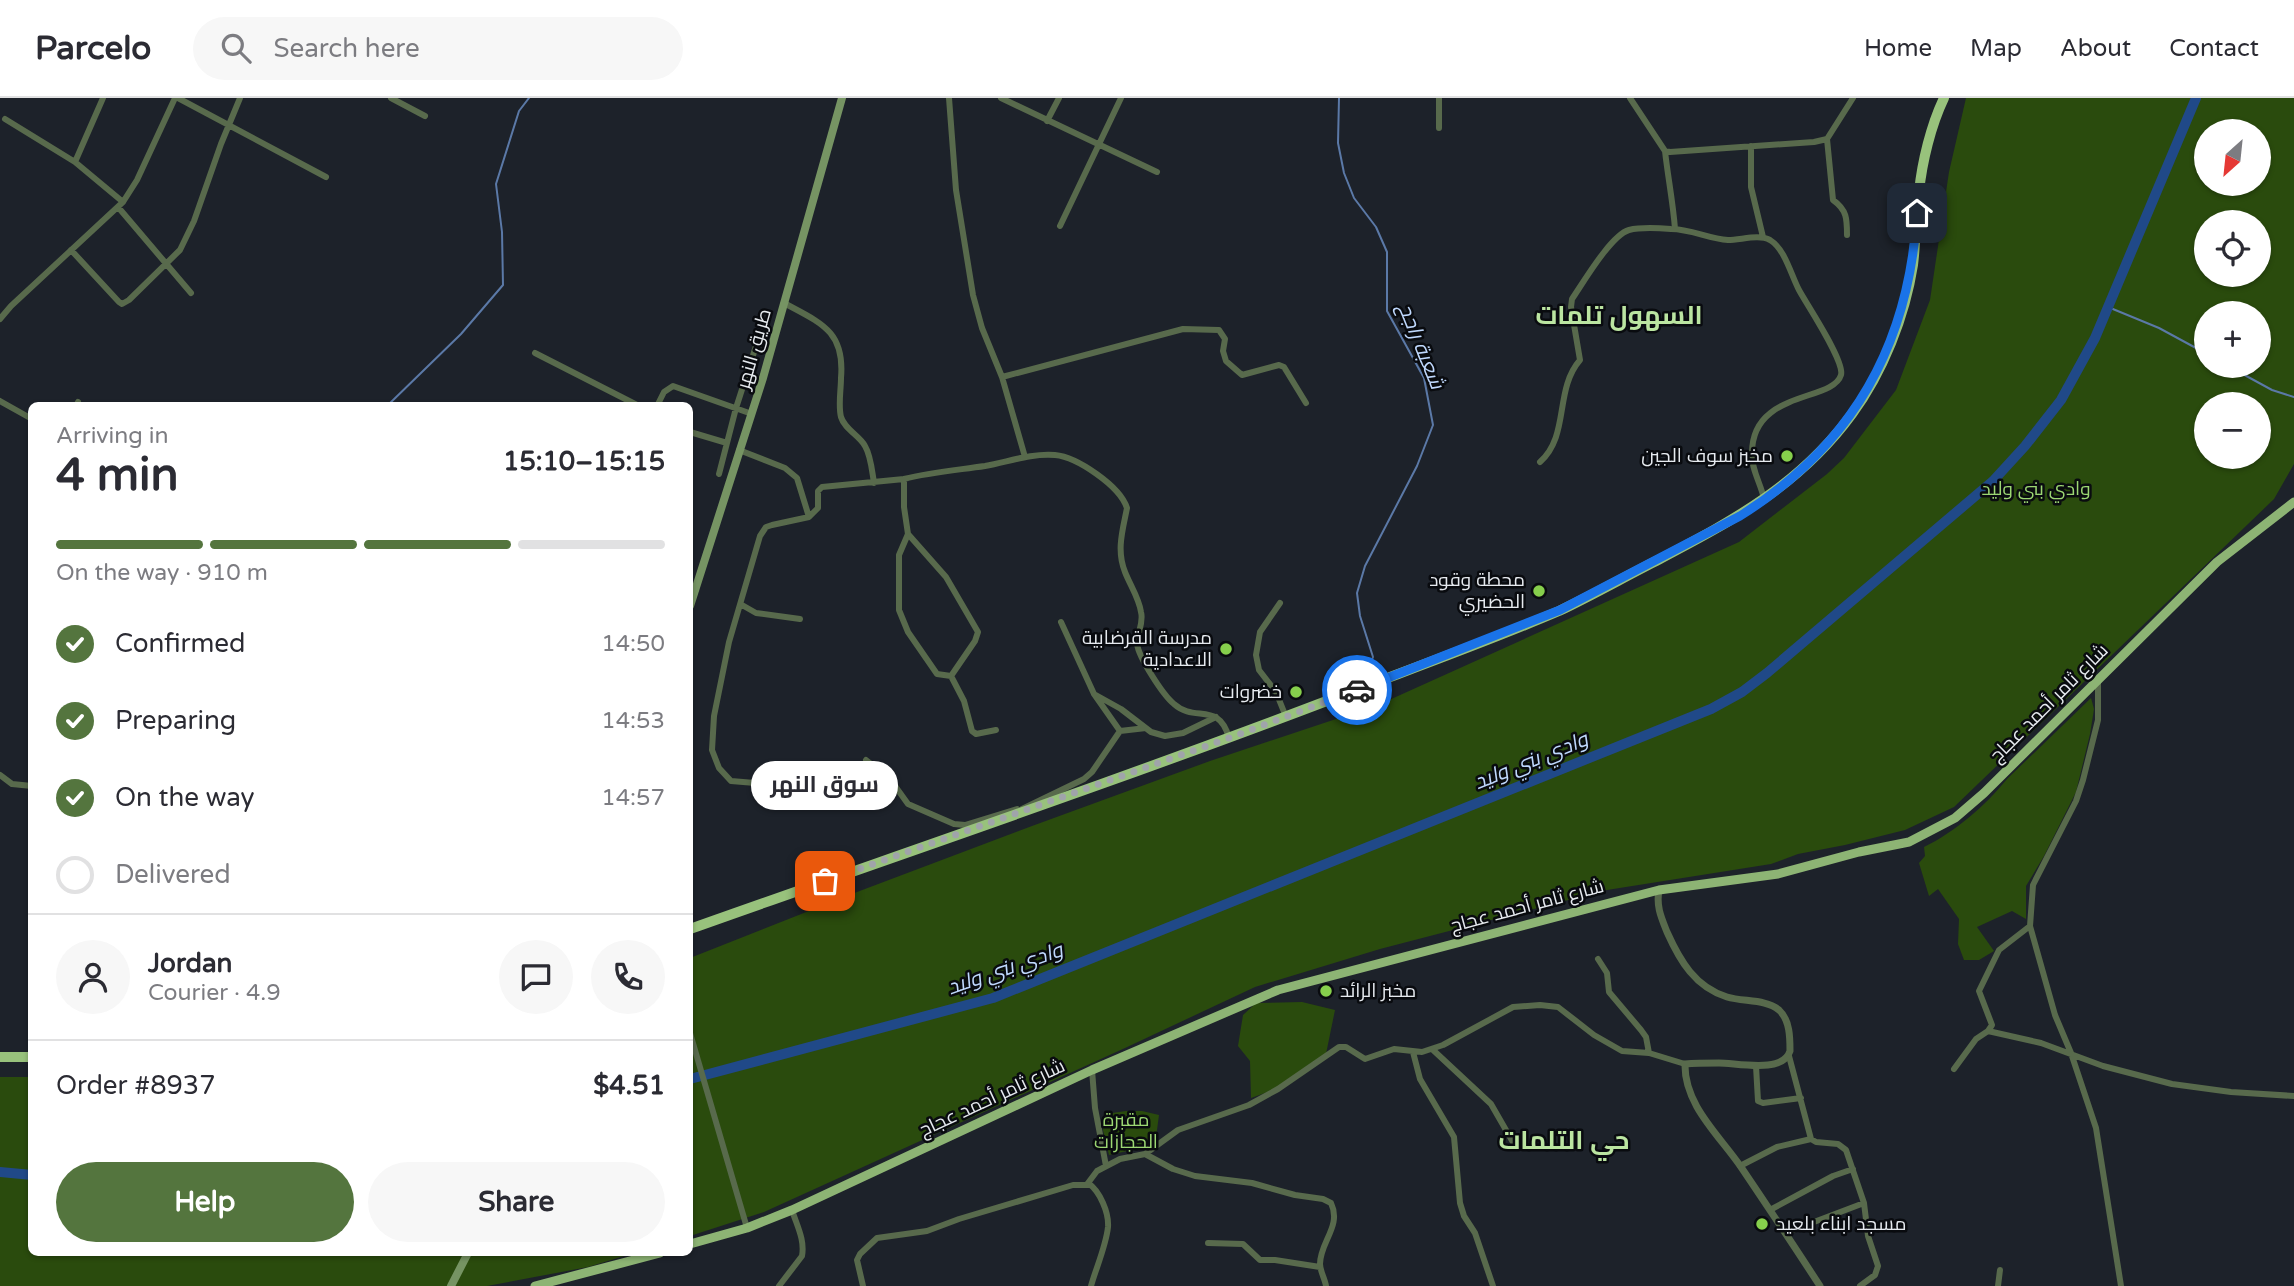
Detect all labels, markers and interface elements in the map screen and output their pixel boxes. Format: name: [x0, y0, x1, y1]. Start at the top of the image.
search box: [193, 17, 683, 80]
text: Parcelo: [35, 29, 151, 68]
icon: search: [217, 29, 255, 67]
text: Search here: [273, 33, 420, 64]
text: Home: [1864, 34, 1932, 63]
text: Map: [1970, 34, 2022, 63]
text: About: [2060, 34, 2131, 63]
text: Contact: [2169, 34, 2259, 63]
north arrow: [2194, 119, 2272, 196]
map controls: [2194, 119, 2271, 469]
pin: [1887, 183, 1947, 243]
icon: home: [1898, 194, 1936, 232]
button: locate: [2194, 210, 2271, 287]
water label: شعبة راجح: [1391, 298, 1450, 394]
district label: السهول تلمات: [1535, 300, 1703, 331]
button: +: [2194, 301, 2271, 378]
street label: طريق النهر: [732, 306, 777, 393]
button: −: [2194, 392, 2271, 469]
text: Arriving in: [56, 422, 169, 450]
place label: مخبز سوف الجين: [1641, 445, 1773, 467]
text: 15:10–15:15: [503, 446, 665, 477]
text: 4 min: [56, 448, 179, 503]
marker: مخبز سوف الجين: [1779, 448, 1795, 464]
park label: وادي بني وليد: [1981, 478, 2091, 503]
text: On the way · 910 m: [56, 559, 268, 587]
place label: محطة وقود الحضيري: [1429, 569, 1525, 616]
marker: محطة وقود الحضيري: [1531, 583, 1547, 599]
icon: check: [56, 625, 94, 663]
place label: مدرسة القرضابية الاعدادية: [1082, 627, 1212, 671]
text: Confirmed: [115, 628, 245, 659]
text: 14:50: [601, 630, 665, 658]
street label: شارع ثامر أحمد عجاج: [1985, 639, 2114, 768]
marker: مدرسة القرضابية الاعدادية: [1218, 641, 1234, 657]
courier: [1322, 655, 1392, 725]
icon: car: [1338, 671, 1376, 709]
place label: خضروات: [1220, 681, 1282, 703]
marker: خضروات: [1288, 684, 1304, 700]
icon: check: [56, 702, 94, 740]
text: Preparing: [115, 705, 236, 736]
text: 14:53: [601, 707, 665, 735]
water label: وادي بني وليد: [1470, 726, 1595, 799]
callout: سوق النهر: [752, 762, 898, 811]
text: سوق النهر: [770, 771, 879, 799]
icon: check: [56, 779, 94, 817]
text: On the way: [115, 782, 255, 813]
text: 14:57: [601, 784, 665, 812]
pin: [795, 851, 855, 911]
text: Delivered: [115, 859, 231, 890]
icon: bag: [806, 862, 844, 900]
street label: شارع ثامر أحمد عجاج: [1447, 874, 1607, 939]
water label: وادي بني وليد: [944, 937, 1069, 1004]
button: person: [56, 940, 130, 1014]
button: chat: [499, 940, 573, 1014]
button: phone: [591, 940, 665, 1014]
text: Jordan: [148, 948, 232, 979]
text: Courier · 4.9: [148, 979, 281, 1007]
place label: مخبز الرائد: [1340, 980, 1416, 1002]
marker: مخبز الرائد: [1318, 983, 1334, 999]
street label: شارع ثامر أحمد عجاج: [915, 1054, 1069, 1143]
text: Order #8937: [56, 1070, 216, 1101]
text: $4.51: [593, 1070, 665, 1101]
park label: مقبرة الحجازات: [1094, 1109, 1158, 1153]
district label: حي التلمات: [1498, 1125, 1630, 1161]
button: Help: [56, 1162, 354, 1242]
button: Share: [368, 1162, 665, 1242]
place label: مسجد ابناء بلعيد: [1776, 1213, 1907, 1235]
marker: مسجد ابناء بلعيد: [1754, 1216, 1770, 1232]

